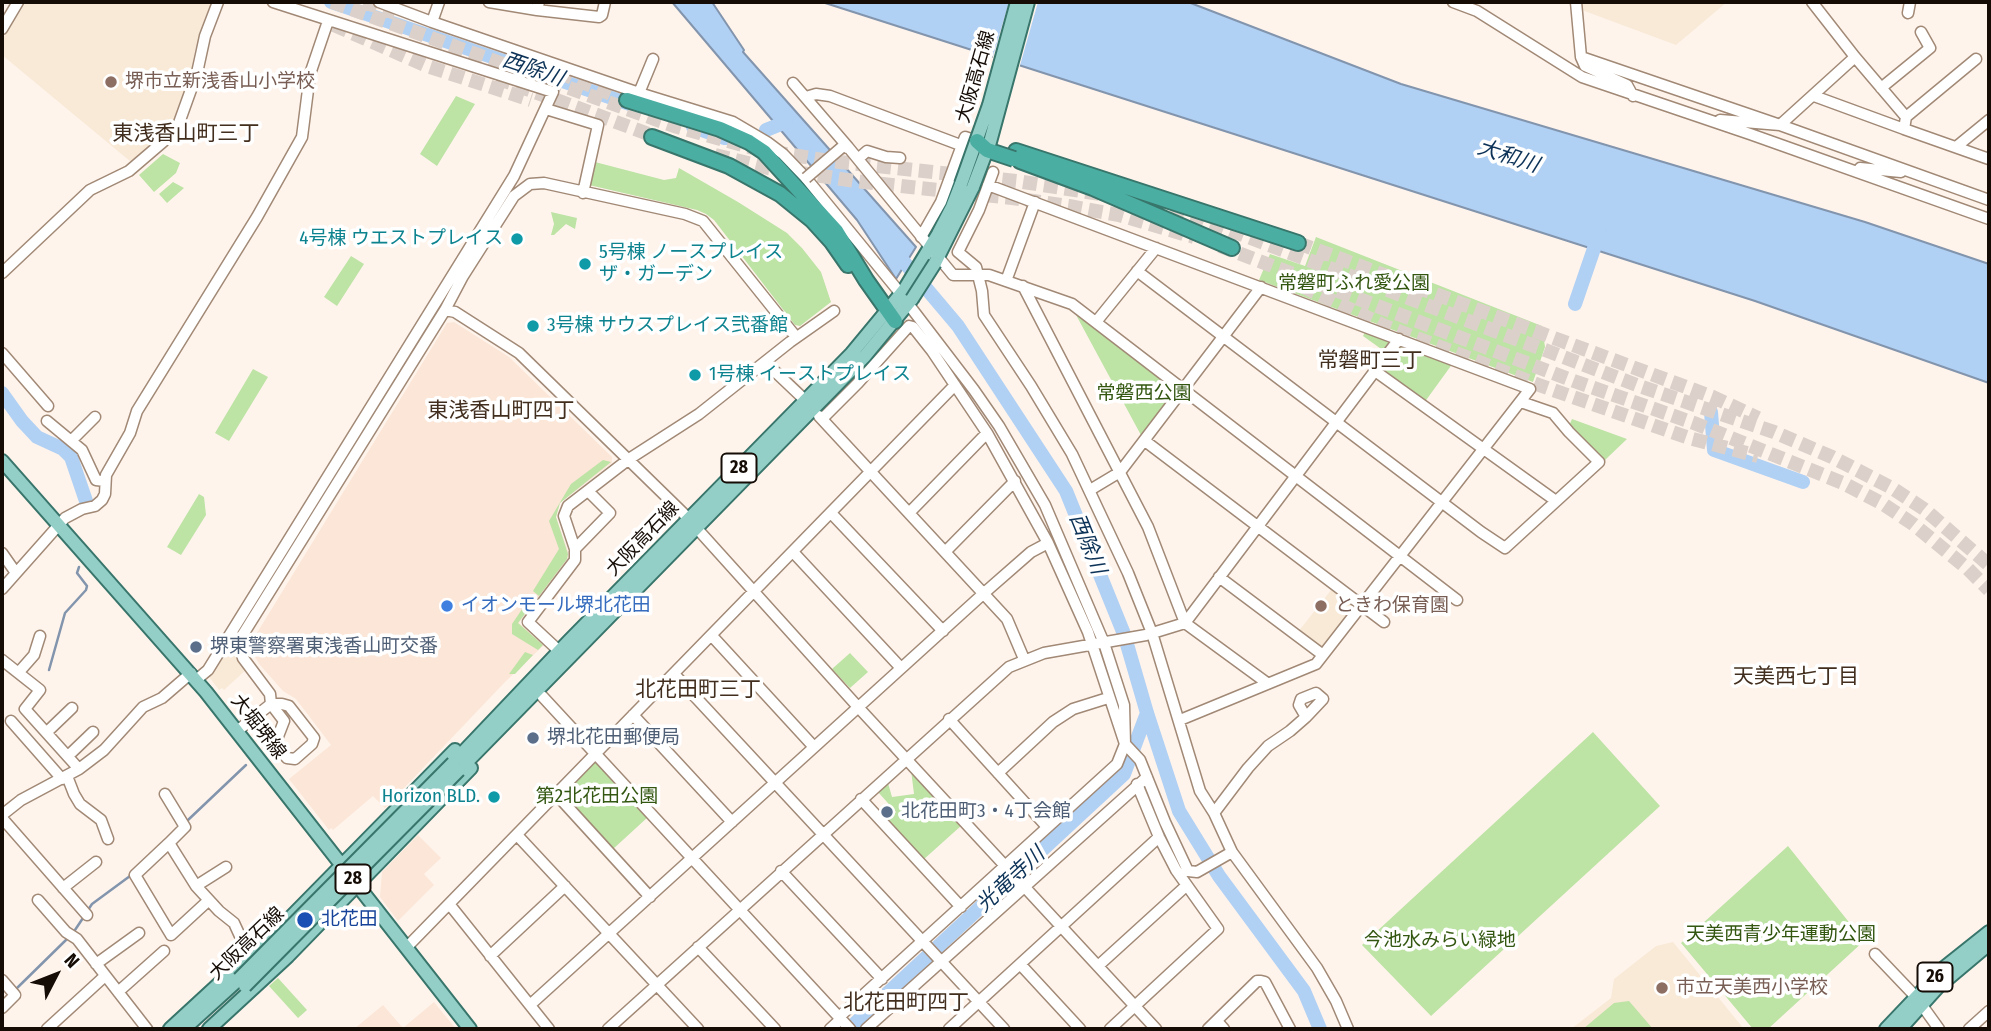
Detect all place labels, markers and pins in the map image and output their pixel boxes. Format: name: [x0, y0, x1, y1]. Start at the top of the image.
place label: 堺市立新浅香山小学校: [125, 71, 315, 93]
marker: 堺市立新浅香山小学校: [103, 74, 119, 90]
place label: 4号棟 ウエストプレイス: [299, 228, 503, 250]
marker: 4号棟 ウエストプレイス: [509, 231, 525, 247]
place label: 5号棟 ノースプレイス ザ・ガーデン: [599, 242, 783, 286]
marker: 5号棟 ノースプレイス ザ・ガーデン: [577, 256, 593, 272]
place label: 3号棟 サウスプレイス弐番館: [547, 315, 788, 337]
marker: 3号棟 サウスプレイス弐番館: [525, 318, 541, 334]
place label: 1号棟 イーストプレイス: [709, 364, 911, 386]
marker: 1号棟 イーストプレイス: [687, 367, 703, 383]
place label: イオンモール堺北花田: [461, 595, 651, 617]
place label: ときわ保育園: [1335, 595, 1449, 617]
marker: イオンモール堺北花田: [439, 598, 455, 614]
marker: ときわ保育園: [1313, 598, 1329, 614]
place label: 堺東警察署東浅香山町交番: [210, 636, 438, 658]
marker: 堺東警察署東浅香山町交番: [188, 639, 204, 655]
place label: 堺北花田郵便局: [547, 727, 680, 749]
marker: 堺北花田郵便局: [525, 730, 541, 746]
place label: Horizon BLD.: [382, 786, 480, 808]
marker: Horizon BLD.: [486, 789, 502, 805]
place label: 北花田町3・4丁会館: [901, 801, 1071, 823]
marker: 北花田町3・4丁会館: [879, 804, 895, 820]
place label: 北花田: [321, 909, 378, 931]
marker: 北花田: [295, 910, 315, 930]
place label: 市立天美西小学校: [1676, 977, 1828, 999]
marker: 市立天美西小学校: [1654, 980, 1670, 996]

